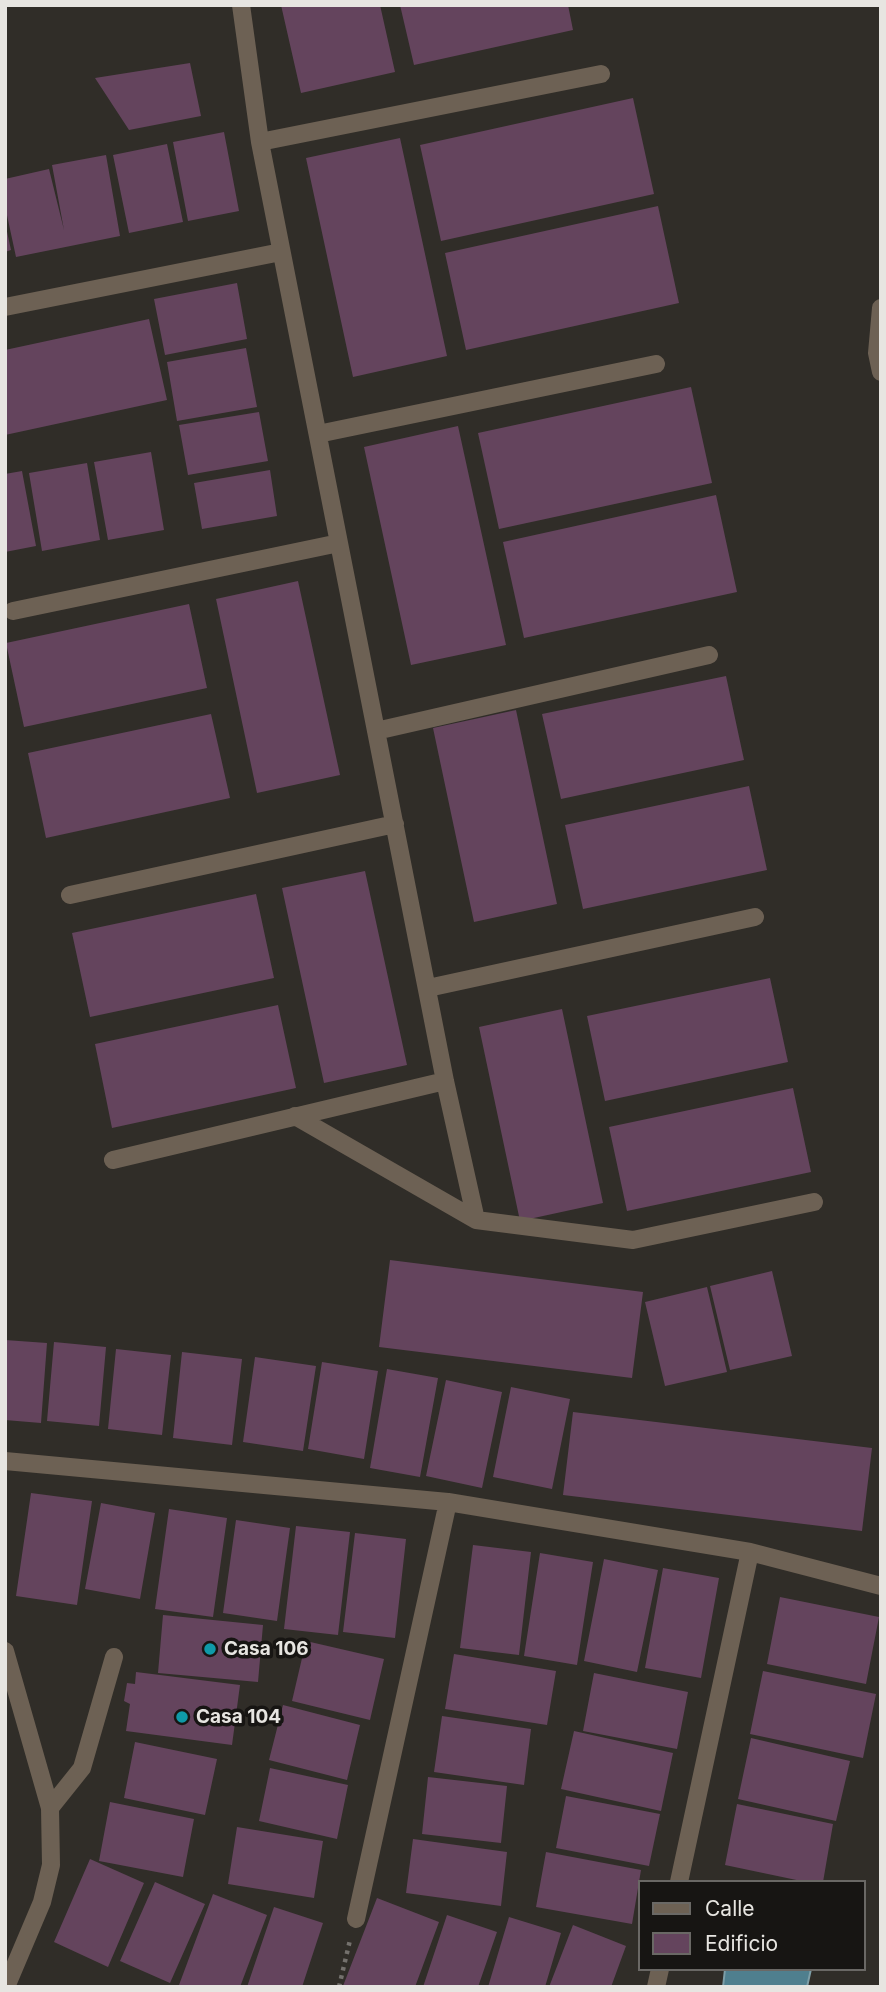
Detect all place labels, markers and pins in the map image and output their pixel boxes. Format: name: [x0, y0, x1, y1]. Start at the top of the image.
place label: Casa 106: [224, 1638, 309, 1660]
marker: Casa 106: [202, 1641, 218, 1657]
place label: Casa 104: [196, 1706, 281, 1728]
marker: Casa 104: [174, 1709, 190, 1725]

